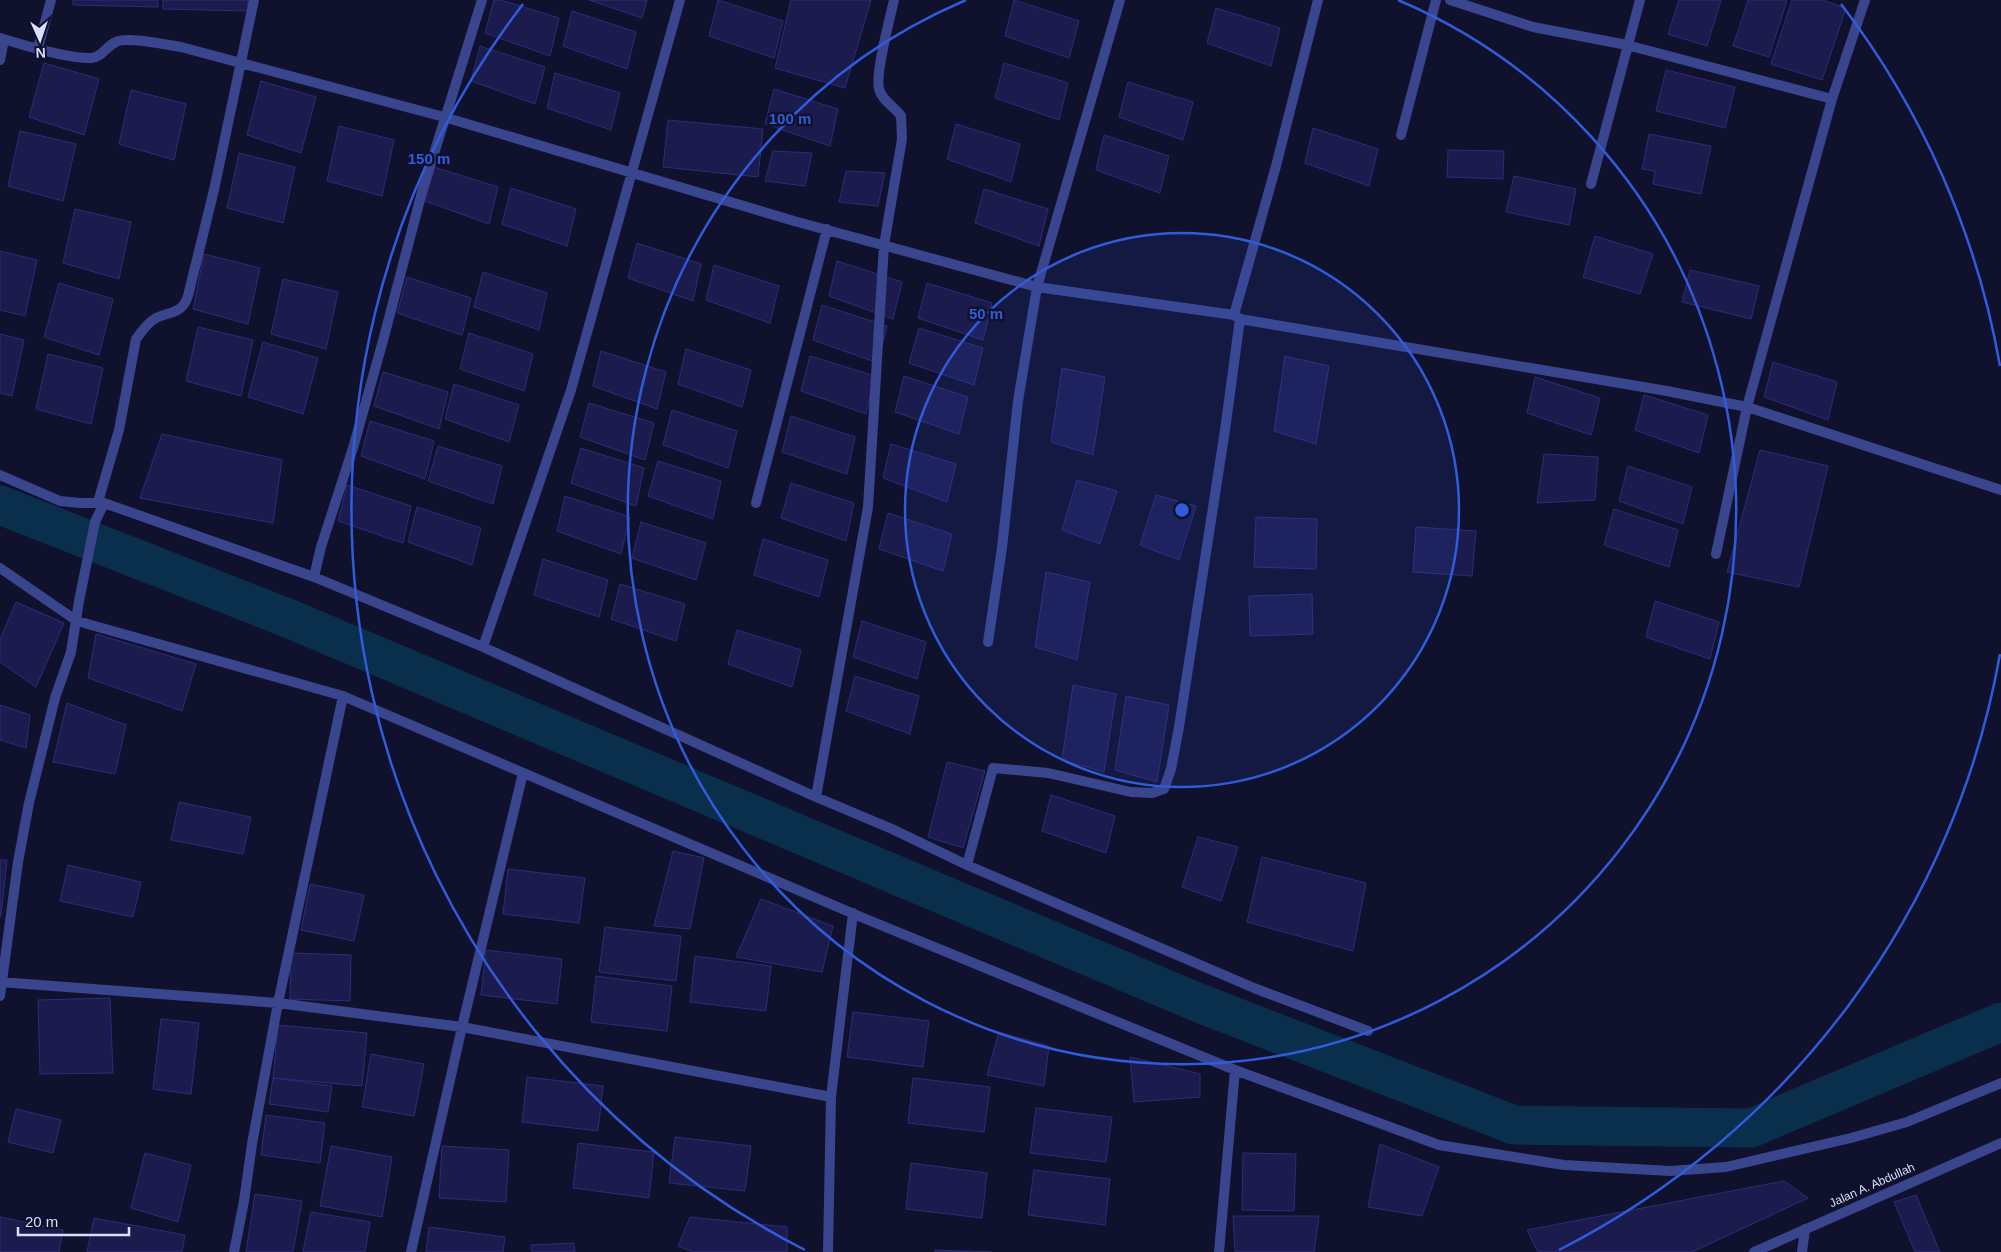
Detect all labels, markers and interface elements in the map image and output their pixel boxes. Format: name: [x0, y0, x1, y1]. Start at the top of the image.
north arrow: [15, 15, 65, 65]
text: N: [35, 45, 46, 61]
text: 100 m: [769, 110, 811, 127]
text: 150 m: [408, 150, 450, 167]
text: 50 m: [969, 305, 1003, 322]
centre of rings: [1173, 501, 1191, 519]
street label: Jalan A. Abdullah: [1827, 1160, 1917, 1210]
scale bar: [18, 1204, 129, 1236]
text: 20 m: [25, 1213, 58, 1230]

